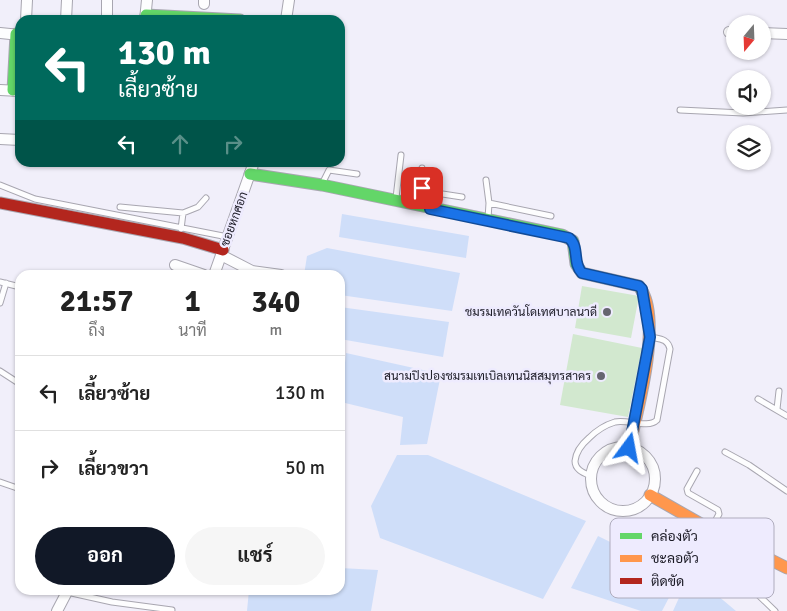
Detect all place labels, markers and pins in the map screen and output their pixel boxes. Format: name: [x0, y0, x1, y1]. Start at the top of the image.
pin: [401, 167, 443, 209]
place label: ชมรมเทควันโดเทศบาลนาดี: [465, 304, 597, 320]
marker: ชมรมเทควันโดเทศบาลนาดี: [601, 306, 613, 318]
place label: สนามปิงปองชมรมเทเบิลเทนนิสสมุทรสาคร: [384, 369, 591, 385]
marker: สนามปิงปองชมรมเทเบิลเทนนิสสมุทรสาคร: [595, 370, 607, 382]

